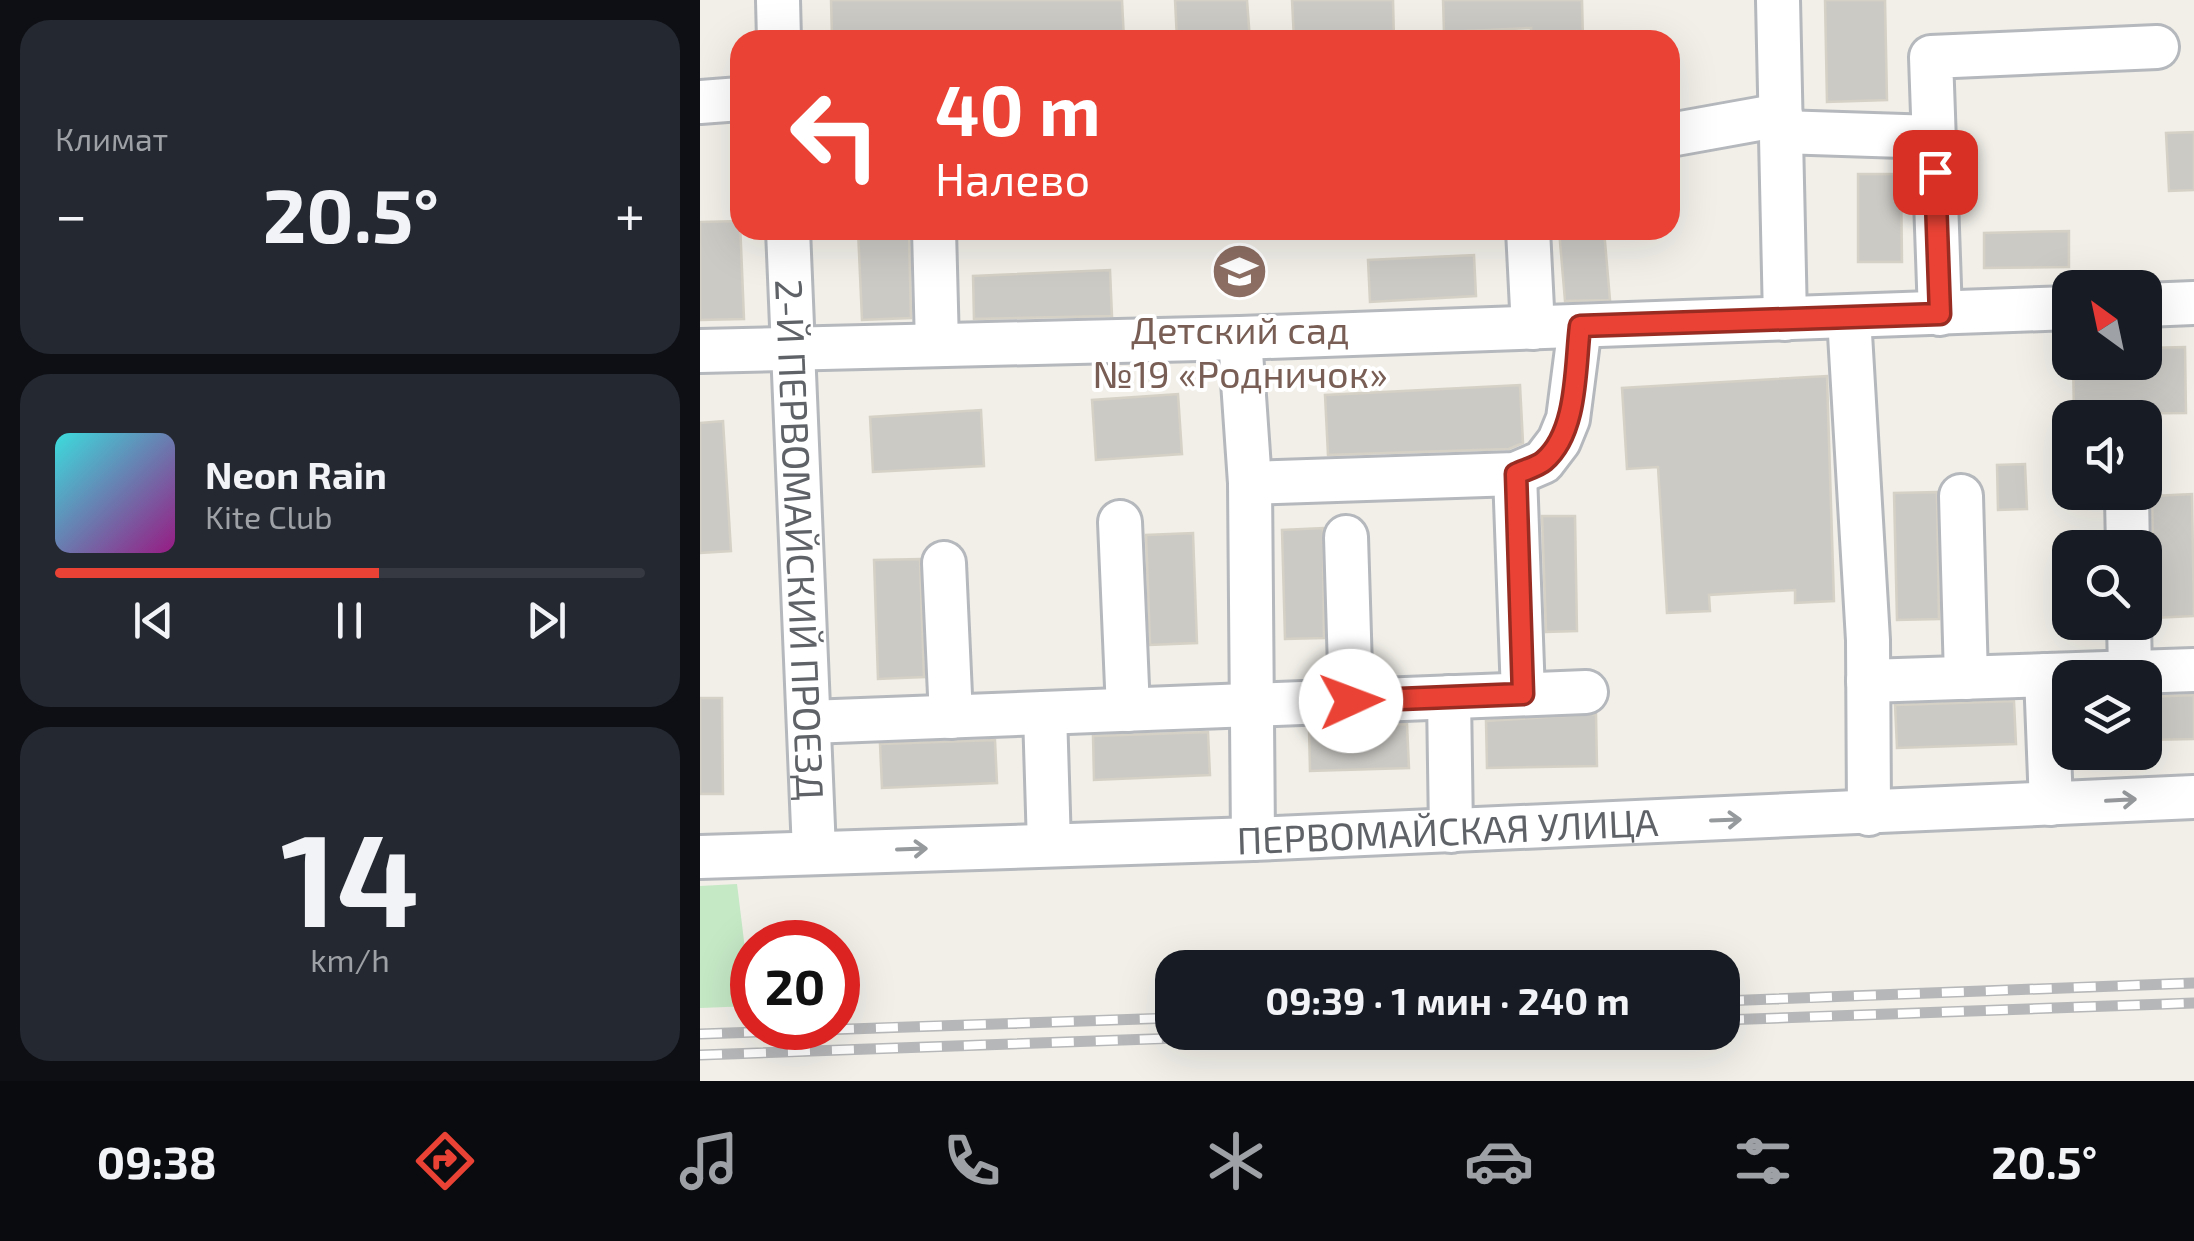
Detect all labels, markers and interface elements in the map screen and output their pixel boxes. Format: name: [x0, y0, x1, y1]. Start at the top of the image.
text: 40 m: [935, 66, 1101, 150]
icon: left: [770, 70, 900, 200]
text: Климат: [55, 119, 168, 157]
pin: [1893, 130, 1978, 215]
icon: arrive: [1908, 145, 1963, 200]
text: Налево: [935, 151, 1090, 205]
text: 20.5°: [263, 168, 439, 258]
text: −: [55, 180, 87, 246]
text: +: [615, 180, 645, 246]
school or university icon: Детский сад №19 «Родничок»: [1210, 242, 1270, 302]
north arrow: [2052, 270, 2162, 380]
map controls: [2052, 270, 2162, 770]
street label: 2-Й ПЕРВОМАЙСКИЙ ПРОЕЗД: [767, 278, 835, 801]
place label: Детский сад №19 «Родничок»: [1092, 306, 1388, 396]
button: sound: [2052, 400, 2162, 510]
text: Neon Rain: [205, 451, 387, 497]
text: Kite Club: [205, 497, 333, 535]
button: search: [2052, 530, 2162, 640]
icon: previous: [126, 593, 181, 648]
icon: pause: [322, 593, 377, 648]
icon: next: [519, 593, 574, 648]
position arrow: [1299, 649, 1403, 753]
button: layers: [2052, 660, 2162, 770]
one-way arrow: [2104, 791, 2136, 810]
text: 14: [281, 797, 419, 953]
street label: ПЕРВОМАЙСКАЯ УЛИЦА: [1236, 798, 1660, 863]
one-way arrow: [1710, 810, 1742, 829]
one-way arrow: [895, 839, 927, 858]
speed limit sign: 20: [730, 920, 860, 1050]
text: km/h: [310, 940, 390, 978]
text: 09:39 · 1 мин · 240 m: [1265, 977, 1630, 1023]
icon: directions: [410, 1126, 480, 1196]
icon: music: [674, 1126, 744, 1196]
icon: phone: [937, 1126, 1007, 1196]
icon: climate: [1201, 1126, 1271, 1196]
icon: car: [1464, 1126, 1534, 1196]
icon: filters: [1728, 1126, 1798, 1196]
text: 09:38: [97, 1134, 217, 1188]
text: 20.5°: [1991, 1134, 2097, 1188]

